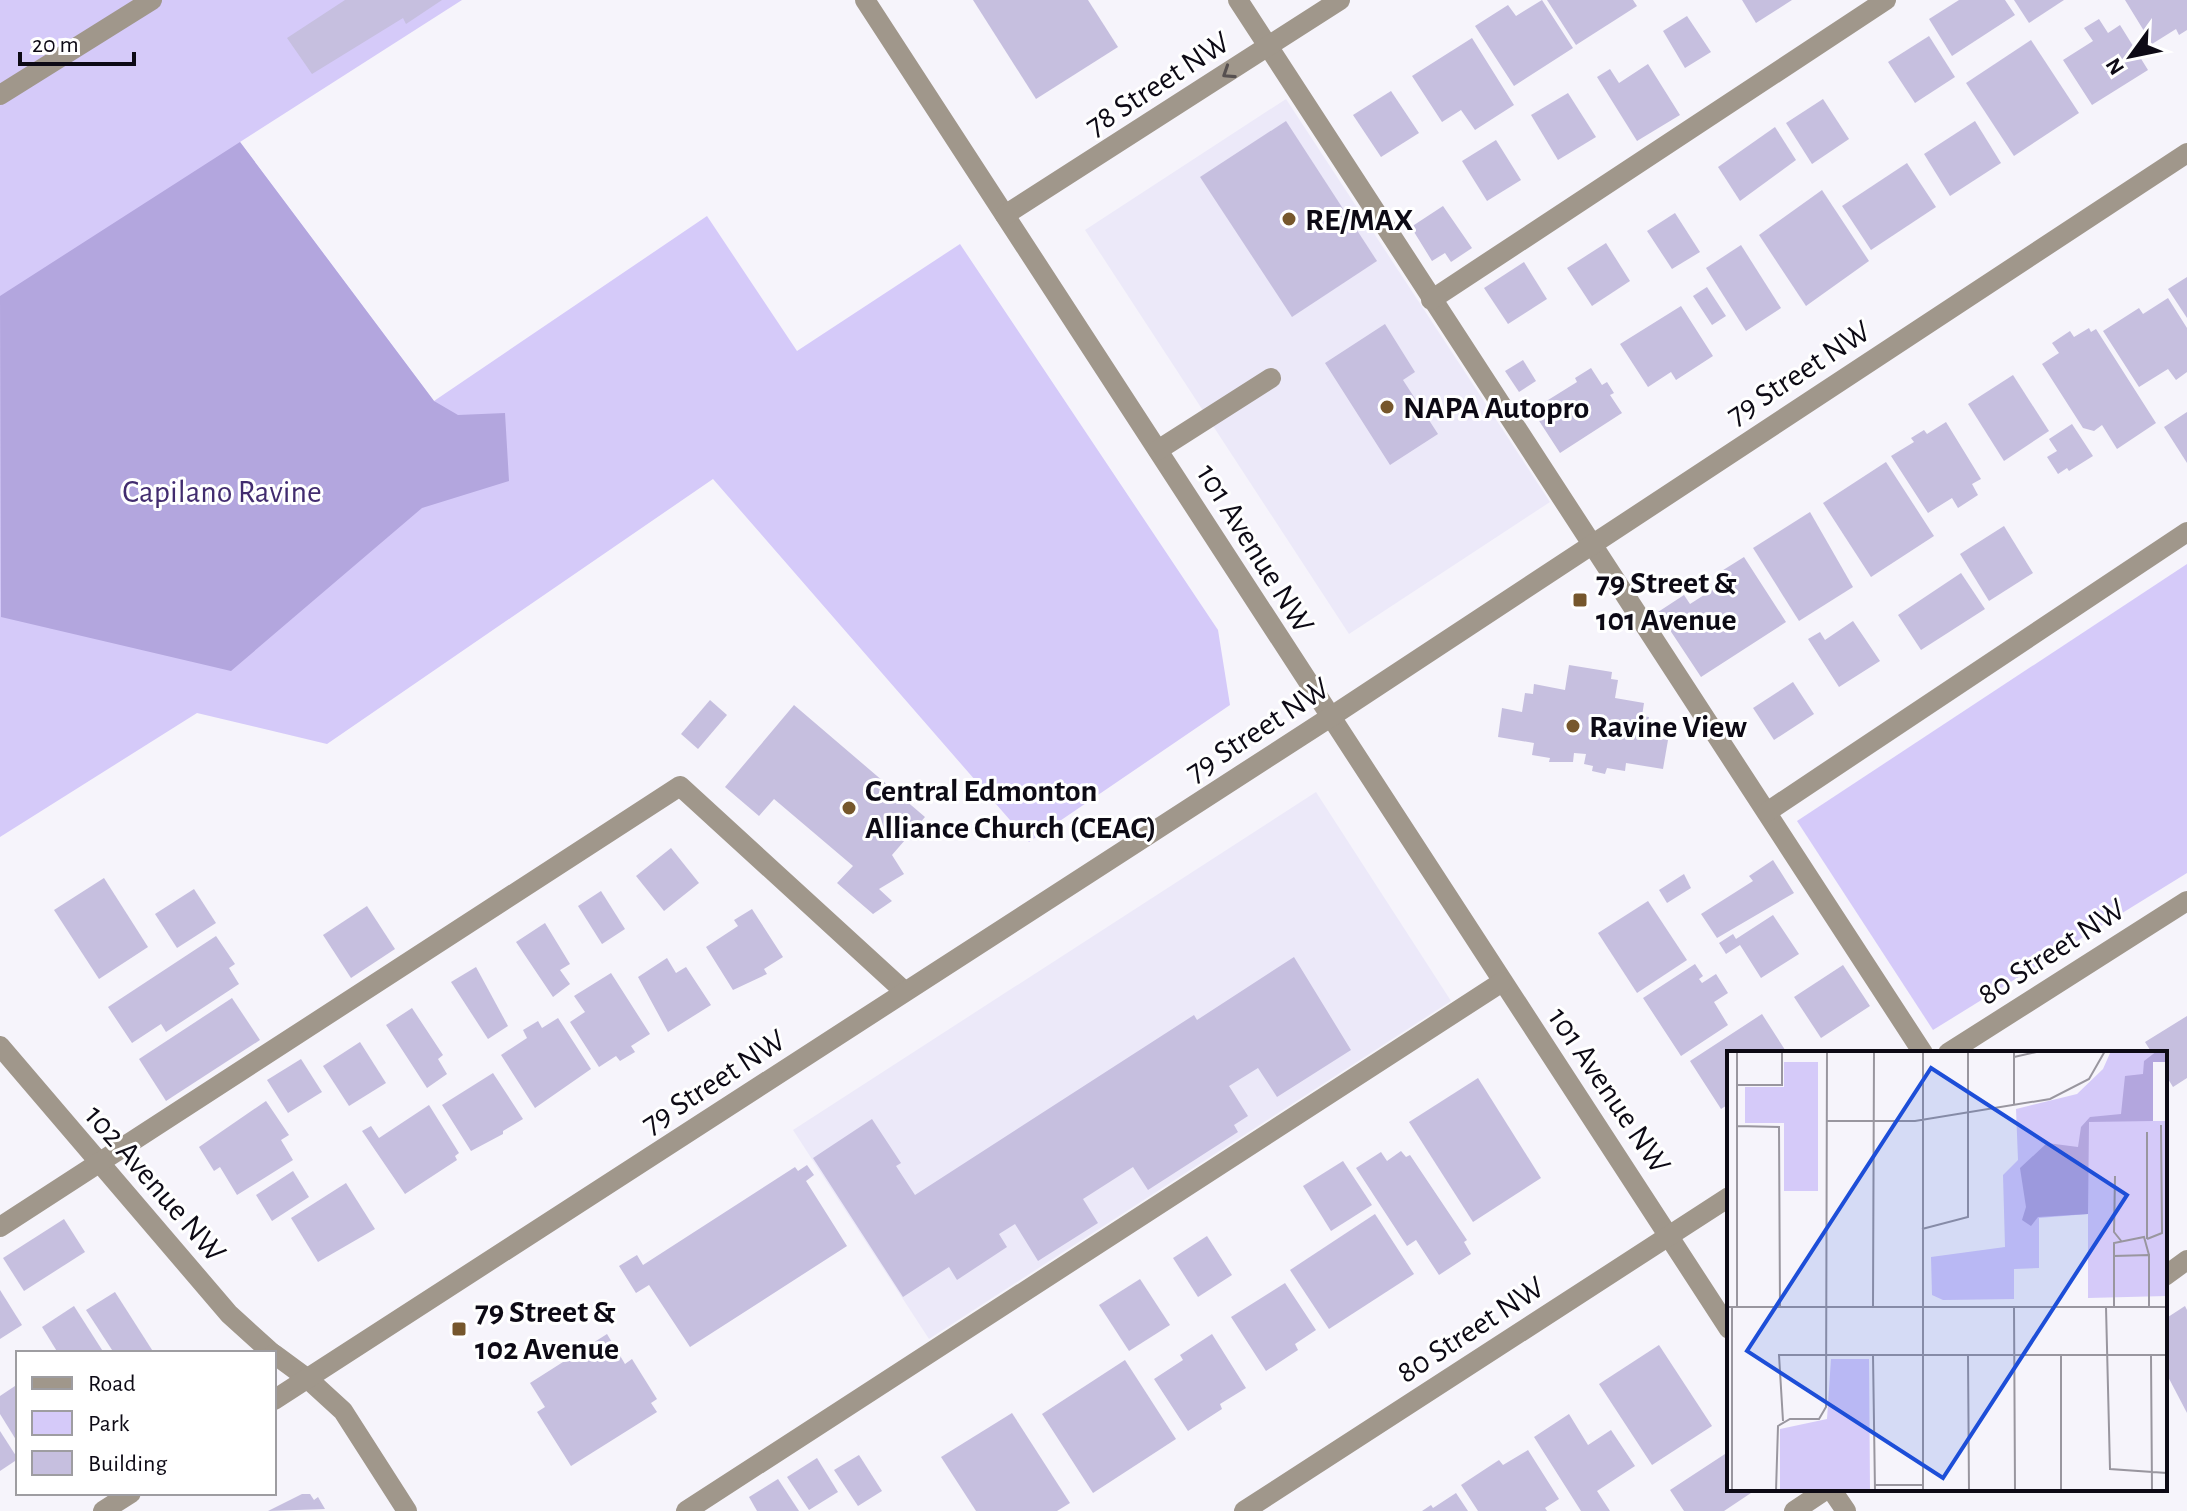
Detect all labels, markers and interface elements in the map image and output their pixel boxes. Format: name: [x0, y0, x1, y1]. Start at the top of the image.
scale bar: [20, 16, 134, 66]
north arrow: [2091, 16, 2171, 96]
street label: 78 Street NW: [1080, 25, 1236, 142]
text: 20 m: [32, 33, 79, 57]
text: N: [2102, 54, 2128, 79]
one-way arrow: [1222, 64, 1237, 79]
place label: RE/MAX: [1305, 204, 1413, 236]
marker: RE/MAX: [1280, 210, 1298, 228]
street label: 79 Street NW: [1721, 314, 1876, 431]
place label: NAPA Autopro: [1403, 392, 1589, 424]
marker: NAPA Autopro: [1378, 398, 1396, 416]
street label: 101 Avenue NW: [1191, 458, 1320, 639]
park label: Capilano Ravine: [122, 476, 322, 508]
place label: 79 Street & 101 Avenue: [1596, 567, 1737, 636]
marker: 79 Street & 101 Avenue: [1571, 591, 1589, 609]
street label: 79 Street NW: [1180, 671, 1335, 788]
place label: Ravine View: [1589, 711, 1747, 743]
marker: Ravine View: [1564, 717, 1582, 735]
place label: Central Edmonton Alliance Church (CEAC): [865, 775, 1157, 844]
marker: Central Edmonton Alliance Church (CEAC): [840, 799, 858, 817]
street label: 80 Street NW: [1972, 892, 2131, 1011]
street label: 101 Avenue NW: [1542, 1002, 1677, 1180]
street label: 79 Street NW: [636, 1023, 791, 1140]
inset map: [1727, 1051, 2167, 1491]
street label: 102 Avenue NW: [79, 1099, 232, 1269]
street label: 80 Street NW: [1391, 1270, 1550, 1389]
place label: 79 Street & 102 Avenue: [475, 1296, 619, 1365]
marker: 79 Street & 102 Avenue: [450, 1320, 468, 1338]
legend: [16, 1351, 276, 1495]
text: Road: [88, 1372, 136, 1396]
text: Park: [88, 1412, 129, 1436]
text: Building: [88, 1452, 167, 1476]

